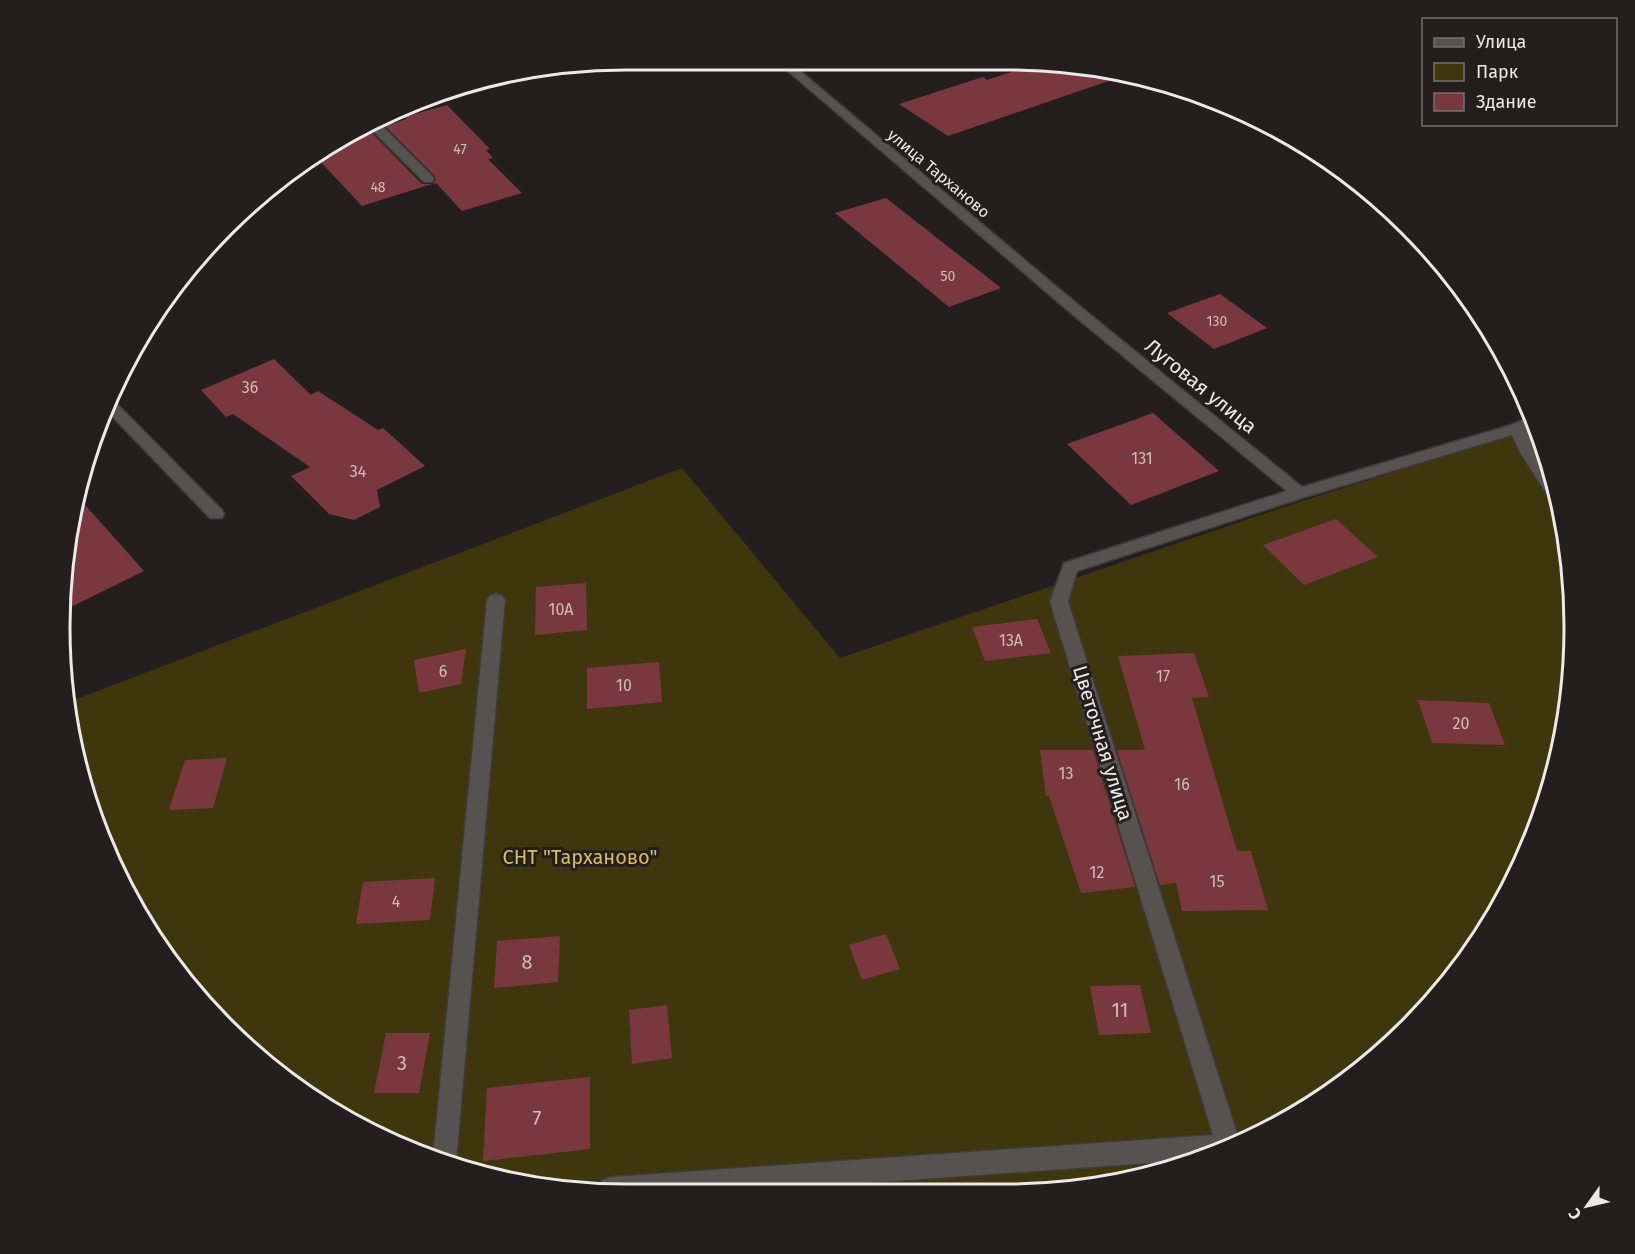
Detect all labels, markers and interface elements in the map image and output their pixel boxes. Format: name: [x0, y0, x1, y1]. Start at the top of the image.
legend: [1422, 18, 1617, 126]
text: Улица: [1476, 31, 1526, 53]
text: Парк: [1476, 61, 1519, 83]
text: Здание: [1476, 91, 1537, 113]
street label: улица Тарханово: [884, 125, 994, 222]
house number: 47: [453, 141, 467, 158]
house number: 48: [370, 179, 386, 196]
house number: 50: [941, 268, 956, 285]
house number: 130: [1207, 313, 1228, 330]
street label: Луговая улица: [1140, 334, 1262, 438]
house number: 36: [242, 378, 258, 397]
house number: 131: [1131, 449, 1153, 468]
house number: 34: [350, 462, 367, 481]
house number: 10А: [548, 600, 574, 619]
house number: 13А: [999, 631, 1024, 650]
house number: 6: [439, 662, 447, 681]
street label: Цветочная улица: [1068, 663, 1138, 823]
house number: 17: [1156, 667, 1170, 686]
house number: 10: [616, 676, 632, 695]
house number: 20: [1453, 714, 1469, 733]
house number: 13: [1059, 764, 1073, 783]
house number: 16: [1174, 775, 1190, 794]
park label: СНТ "Тарханово": [502, 845, 658, 869]
house number: 12: [1090, 863, 1104, 882]
house number: 15: [1210, 872, 1224, 891]
house number: 4: [392, 892, 401, 911]
house number: 8: [521, 950, 533, 974]
house number: 11: [1111, 998, 1129, 1022]
house number: 3: [397, 1051, 407, 1075]
house number: 7: [533, 1106, 542, 1130]
north arrow: [1557, 1176, 1617, 1236]
text: С: [1564, 1204, 1585, 1223]

